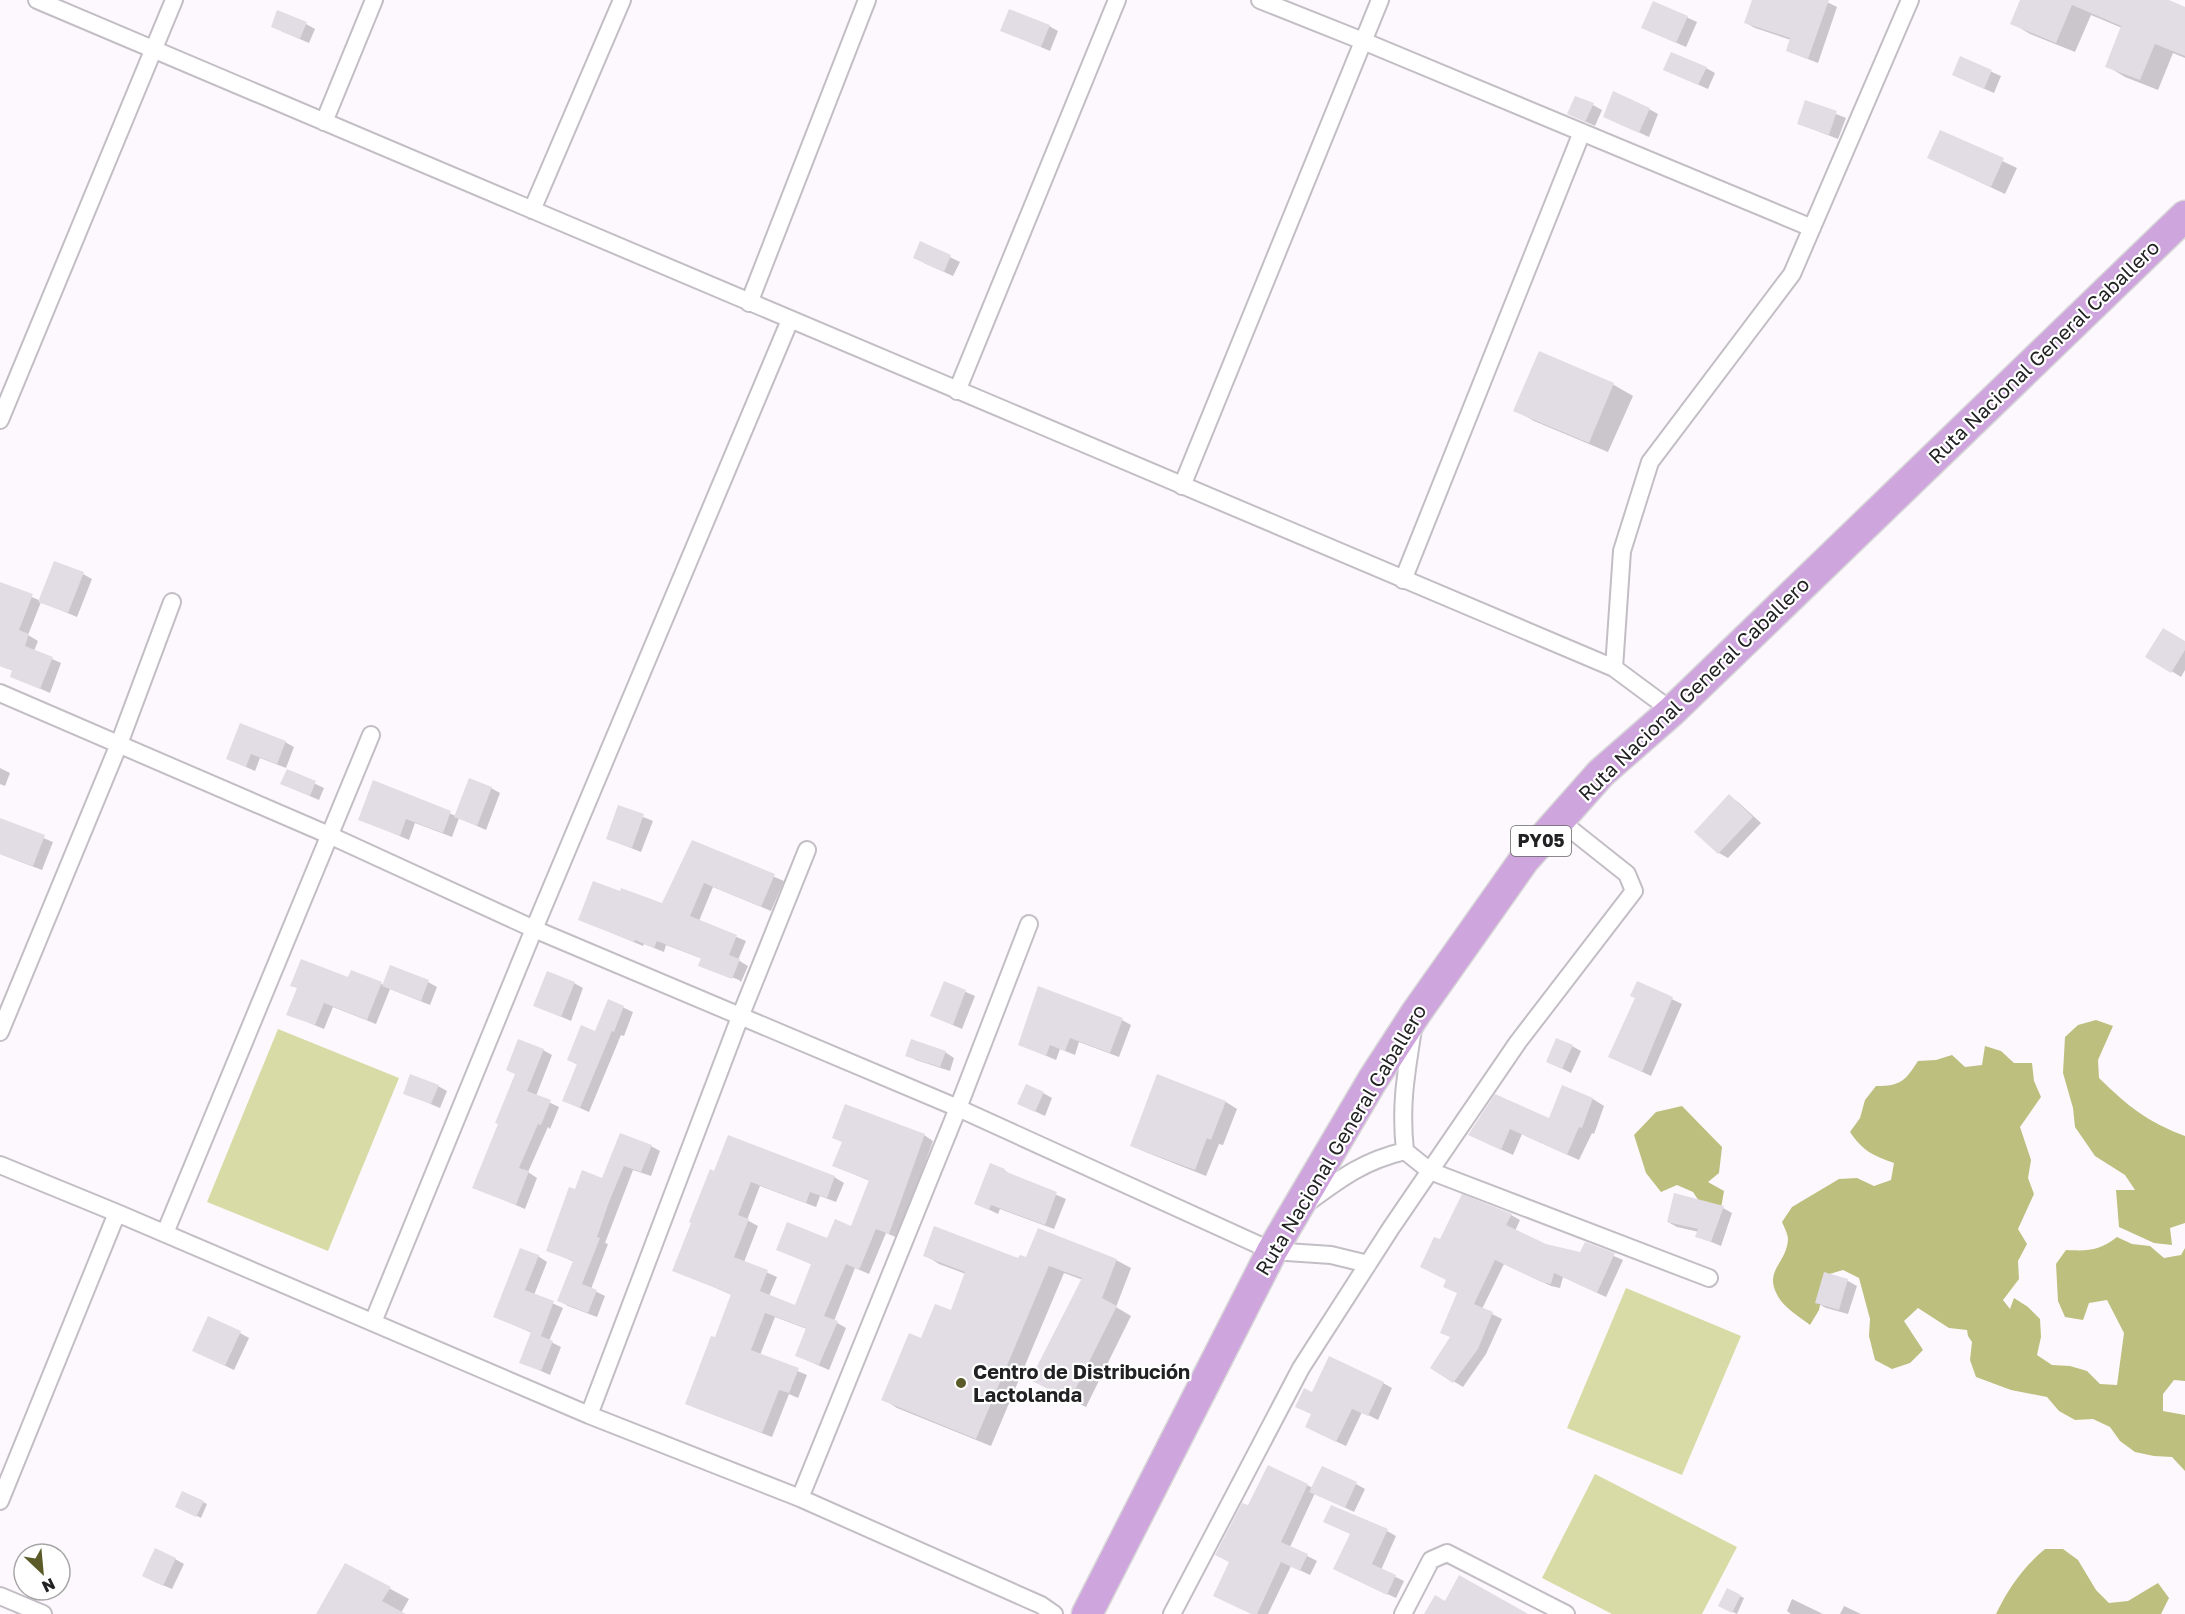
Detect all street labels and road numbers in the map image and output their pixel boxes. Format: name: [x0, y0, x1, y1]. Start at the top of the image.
street label: Ruta Nacional General Caballero: [1923, 234, 2164, 468]
street label: Ruta Nacional General Caballero: [1573, 571, 1814, 805]
road number: PY05: [1511, 826, 1571, 856]
street label: Ruta Nacional General Caballero: [1250, 1000, 1431, 1279]

